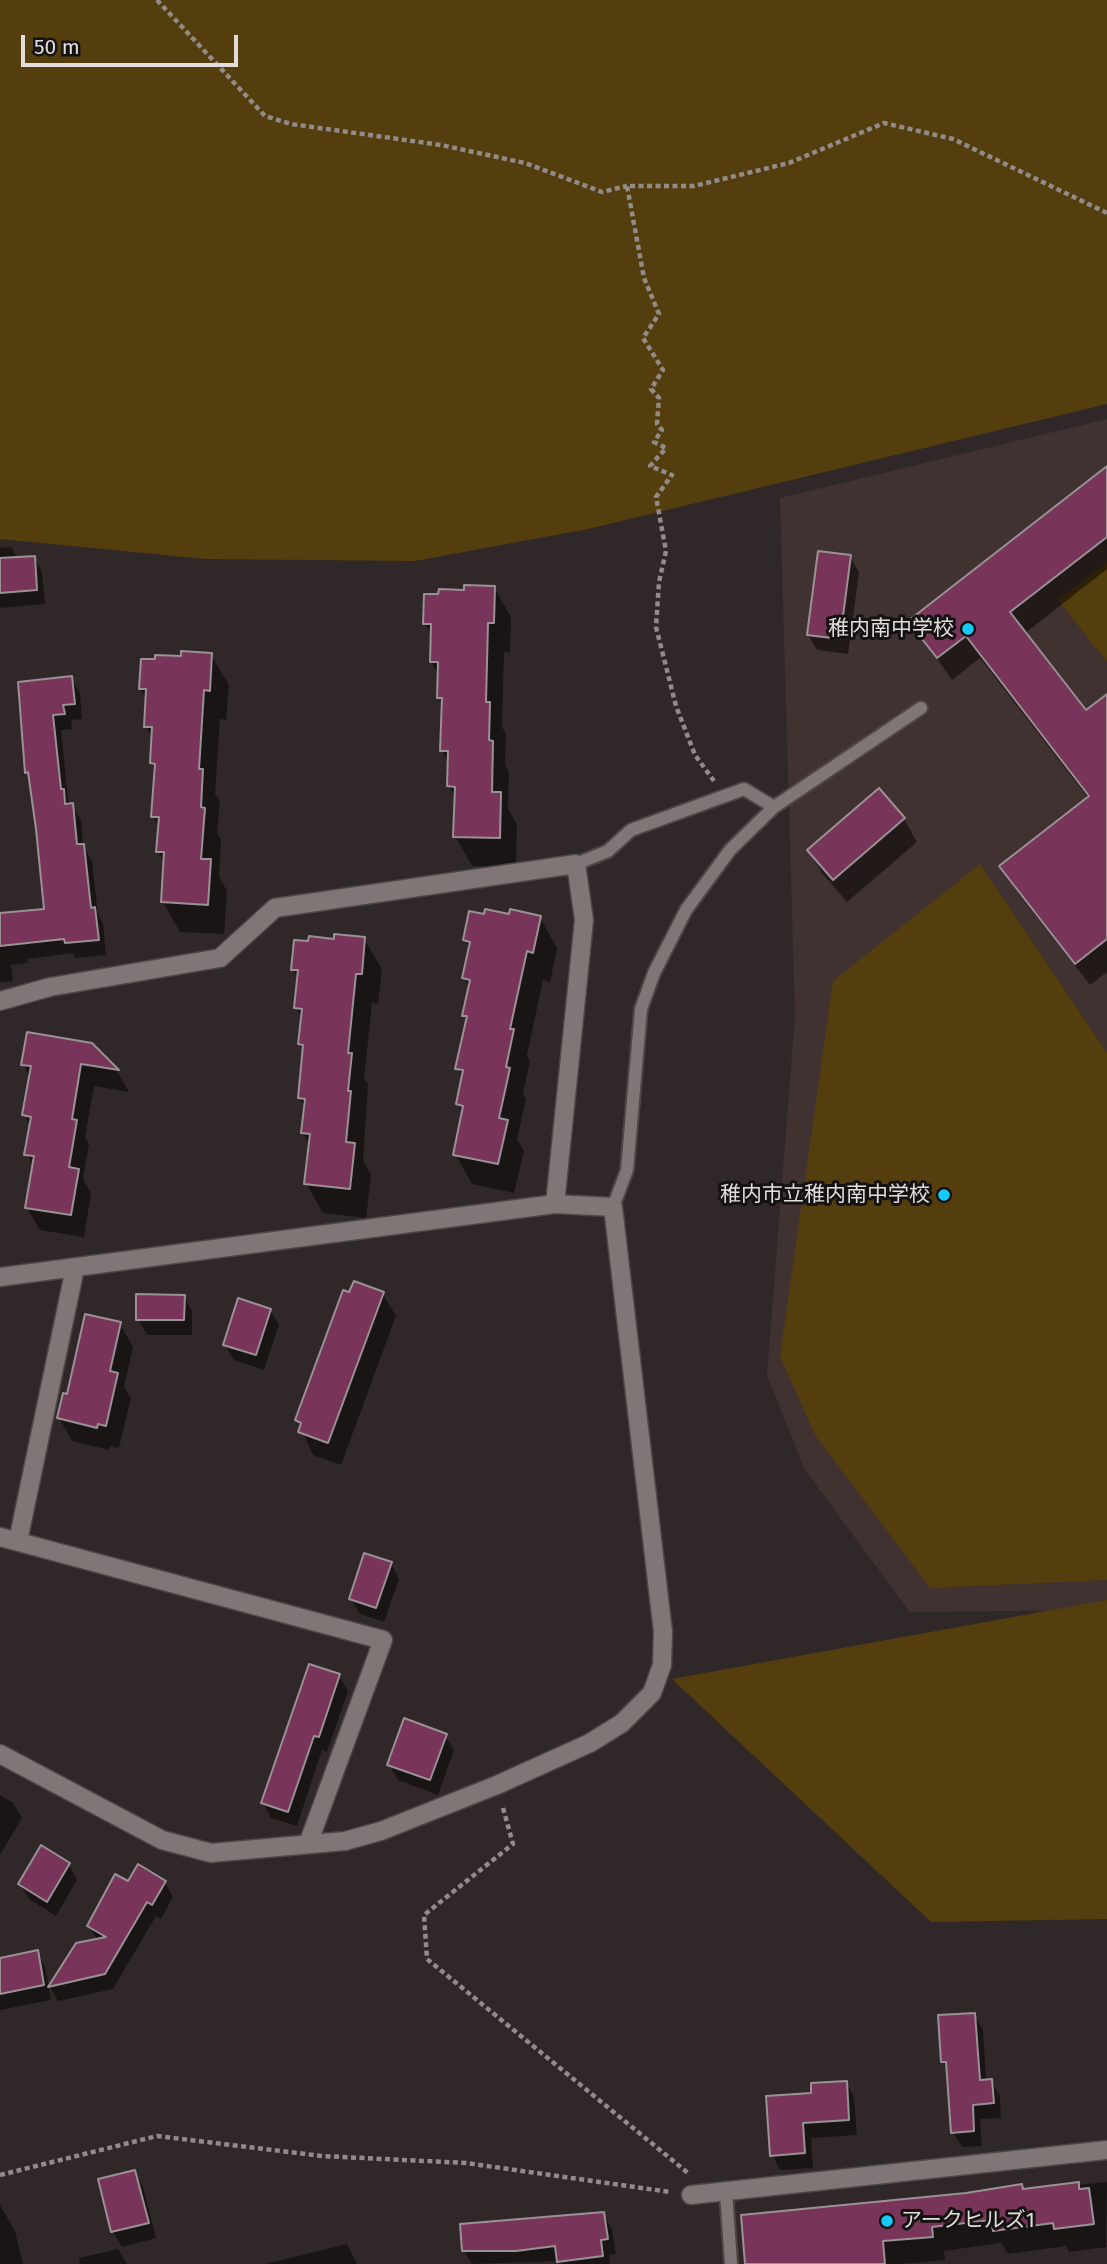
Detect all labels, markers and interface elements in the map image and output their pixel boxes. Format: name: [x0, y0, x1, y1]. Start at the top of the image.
scale bar: [24, 21, 242, 65]
text: 50 m: [34, 34, 80, 60]
place label: 稚内南中学校: [828, 616, 954, 642]
marker: 稚内南中学校: [960, 621, 976, 637]
place label: 稚内市立稚内南中学校: [720, 1182, 930, 1208]
marker: 稚内市立稚内南中学校: [936, 1187, 952, 1203]
place label: アークヒルズ1: [901, 2208, 1035, 2234]
marker: アークヒルズ1: [879, 2213, 895, 2229]

